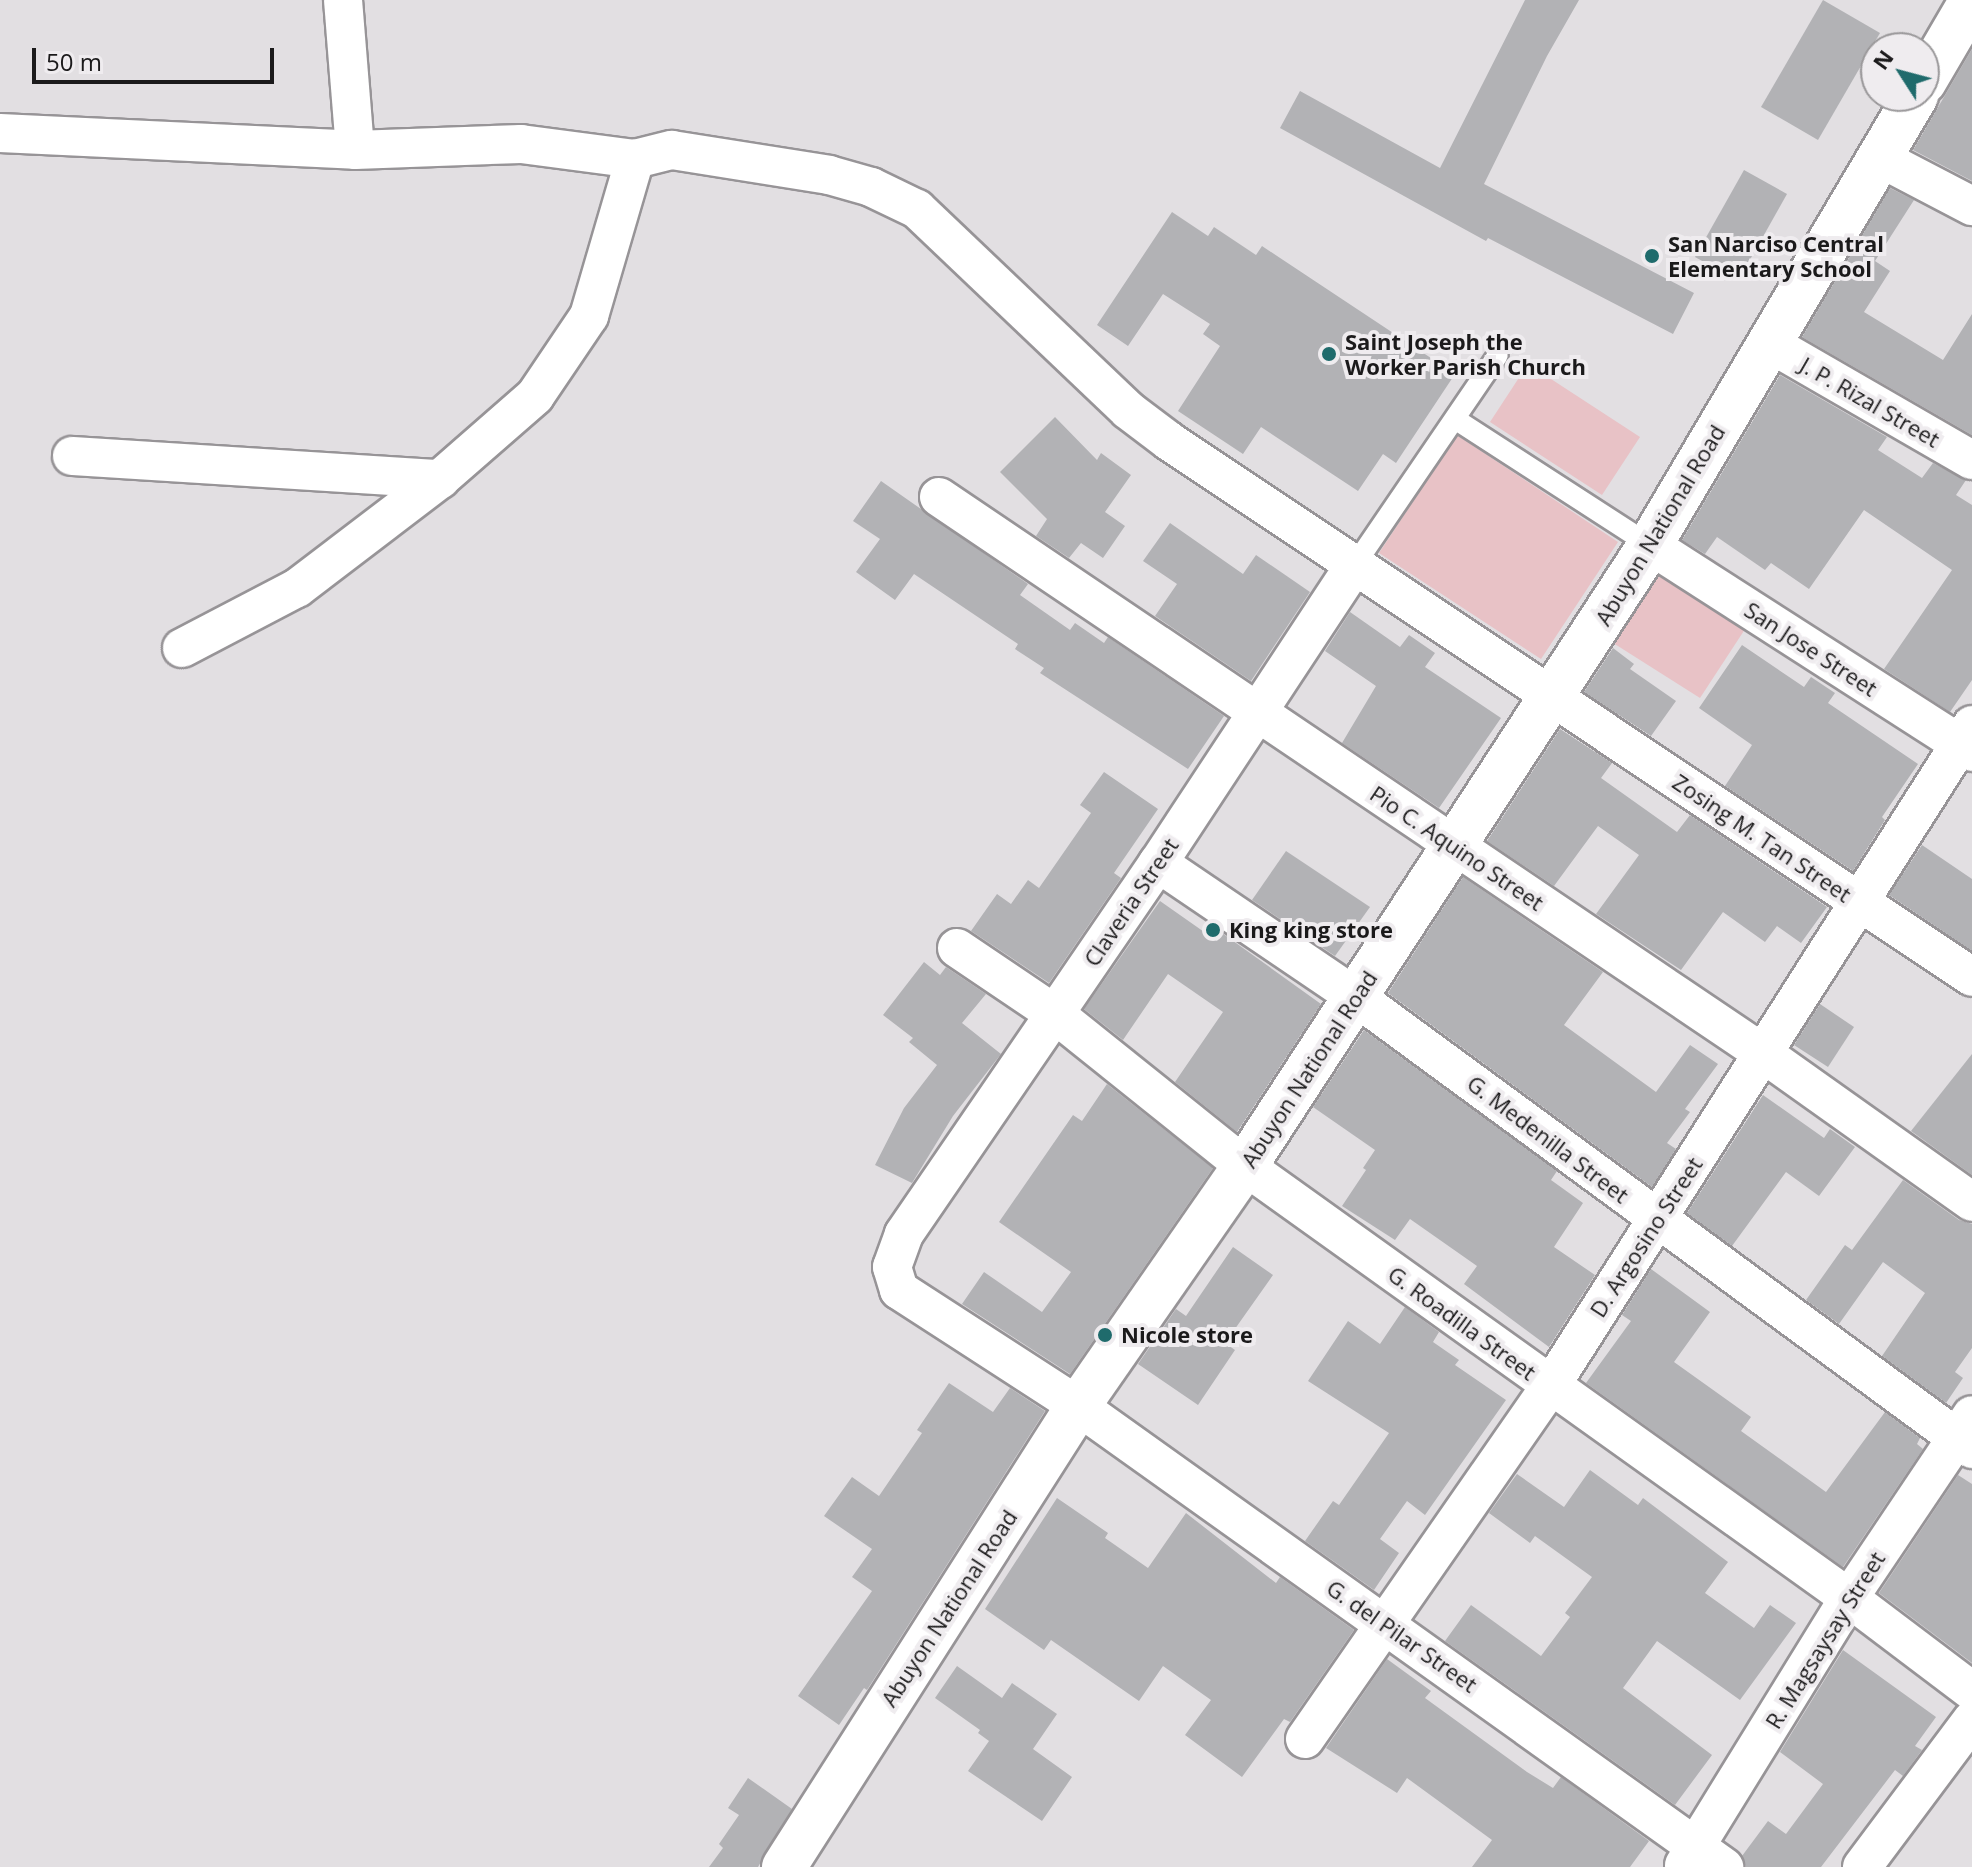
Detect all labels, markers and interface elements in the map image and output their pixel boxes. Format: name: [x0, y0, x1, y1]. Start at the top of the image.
scale bar: [36, 32, 278, 82]
north arrow: [1860, 32, 1940, 112]
text: N: [1865, 43, 1900, 75]
text: 50 m: [46, 45, 102, 78]
place label: San Narciso Central Elementary School: [1668, 230, 1884, 282]
marker: San Narciso Central Elementary School: [1643, 247, 1661, 265]
place label: Saint Joseph the Worker Parish Church: [1345, 328, 1586, 380]
marker: Saint Joseph the Worker Parish Church: [1320, 345, 1338, 363]
street label: J. P. Rizal Street: [1796, 351, 1944, 453]
street label: Abuyon National Road: [1590, 420, 1730, 630]
street label: San Jose Street: [1740, 596, 1882, 702]
street label: Zosing M. Tan Street: [1668, 769, 1856, 907]
street label: Pio C. Aquino Street: [1365, 780, 1549, 916]
street label: Claveria Street: [1078, 833, 1184, 971]
place label: King king store: [1229, 917, 1393, 943]
marker: King king store: [1204, 921, 1222, 939]
street label: Abuyon National Road: [1236, 966, 1382, 1172]
street label: G. Medenilla Street: [1462, 1070, 1634, 1208]
street label: D. Argosino Street: [1584, 1152, 1708, 1322]
street label: G. Roadilla Street: [1383, 1261, 1541, 1385]
place label: Nicole store: [1121, 1322, 1253, 1348]
marker: Nicole store: [1096, 1326, 1114, 1344]
street label: Abuyon National Road: [876, 1505, 1022, 1711]
street label: R. Magsaysay Street: [1760, 1547, 1890, 1733]
street label: G. del Pilar Street: [1322, 1574, 1482, 1698]

